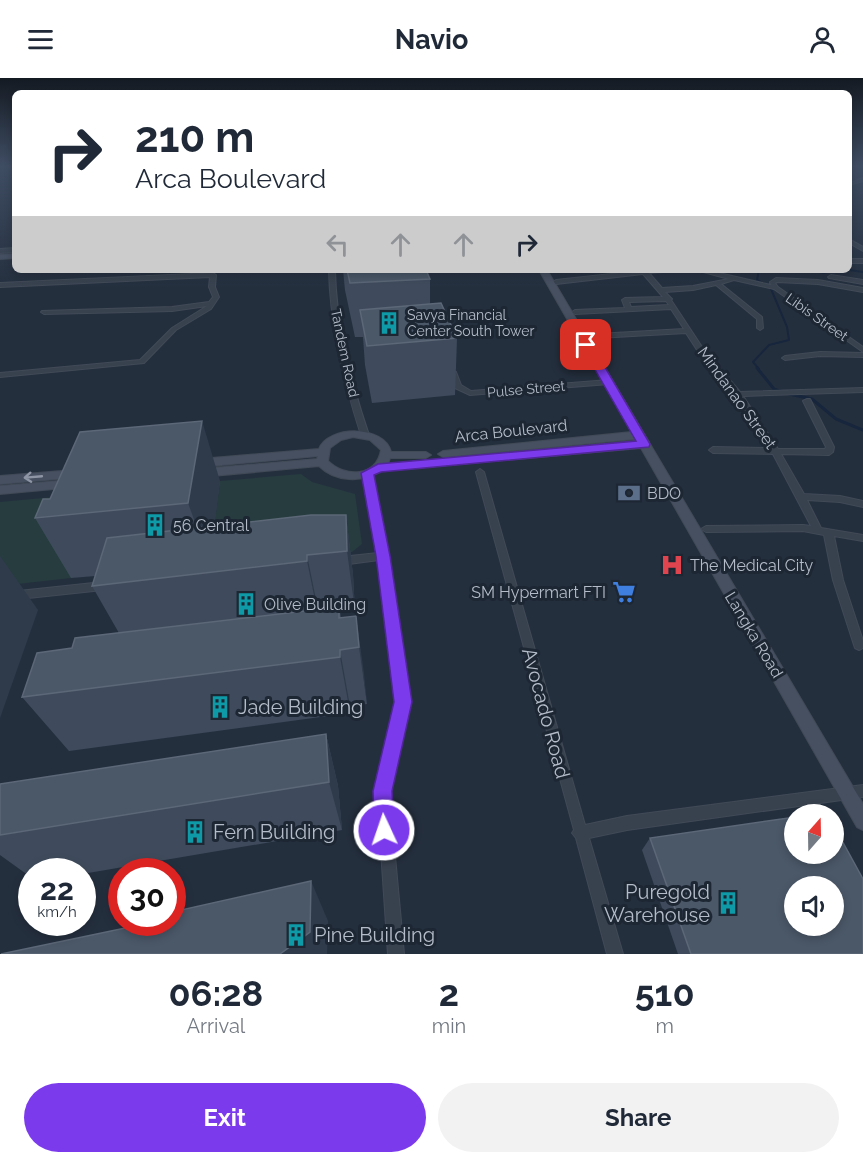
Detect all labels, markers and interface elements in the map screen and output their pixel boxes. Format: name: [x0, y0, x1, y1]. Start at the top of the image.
icon: menu: [24, 23, 57, 56]
icon: person: [806, 23, 839, 56]
text: Navio: [395, 24, 468, 55]
text: 210 m: [135, 113, 254, 162]
icon: right: [36, 114, 114, 192]
text: Arca Boulevard: [135, 163, 326, 194]
icon: left: [321, 228, 354, 261]
icon: ahead: [384, 228, 417, 261]
icon: ahead: [447, 228, 480, 261]
icon: right: [510, 228, 543, 261]
street label: Libis Street: [783, 290, 851, 344]
street label: Tandem Road: [328, 307, 362, 399]
place label: Savya Financial Center South Tower: [407, 307, 534, 339]
building icon: Savya Financial Center South Tower: [376, 310, 402, 336]
pin: [560, 319, 611, 370]
icon: arrive: [569, 328, 602, 361]
street label: Mindanao Street: [694, 343, 781, 453]
street label: Pulse Street: [486, 378, 566, 400]
street label: Arca Boulevard: [454, 416, 568, 446]
one-way arrow: [24, 472, 44, 483]
bank icon: BDO: [616, 480, 642, 506]
place label: BDO: [647, 484, 681, 503]
building icon: 56 Central: [142, 512, 168, 538]
place label: 56 Central: [173, 516, 250, 535]
hospital icon: The Medical City: [659, 552, 685, 578]
place label: The Medical City: [690, 556, 814, 575]
supermarket icon: SM Hypermart FTI: [611, 579, 637, 605]
place label: SM Hypermart FTI: [471, 583, 606, 602]
street label: Langka Road: [721, 589, 787, 681]
building icon: Olive Building: [233, 591, 259, 617]
place label: Olive Building: [264, 595, 366, 614]
street label: Avocado Road: [517, 645, 575, 781]
building icon: Jade Building: [207, 694, 233, 720]
place label: Jade Building: [238, 695, 363, 719]
position arrow: [352, 798, 416, 862]
north arrow: [784, 804, 844, 864]
map controls: [784, 804, 844, 936]
building icon: Fern Building: [182, 819, 208, 845]
place label: Fern Building: [213, 820, 335, 844]
speed limit sign: 30: [108, 858, 186, 936]
text: 22: [40, 872, 74, 907]
button: sound: [784, 876, 844, 936]
place label: Puregold Warehouse: [604, 880, 710, 927]
building icon: Puregold Warehouse: [715, 890, 741, 916]
text: km/h: [37, 903, 77, 921]
building icon: Pine Building: [283, 922, 309, 948]
place label: Pine Building: [314, 923, 435, 947]
text: 06:28: [168, 972, 263, 1014]
text: 2: [439, 972, 459, 1014]
text: 510: [635, 972, 695, 1014]
text: Arrival: [187, 1014, 245, 1038]
text: min: [432, 1014, 466, 1038]
text: m: [655, 1014, 674, 1038]
button: Exit: [24, 1083, 426, 1152]
button: Share: [438, 1083, 839, 1152]

